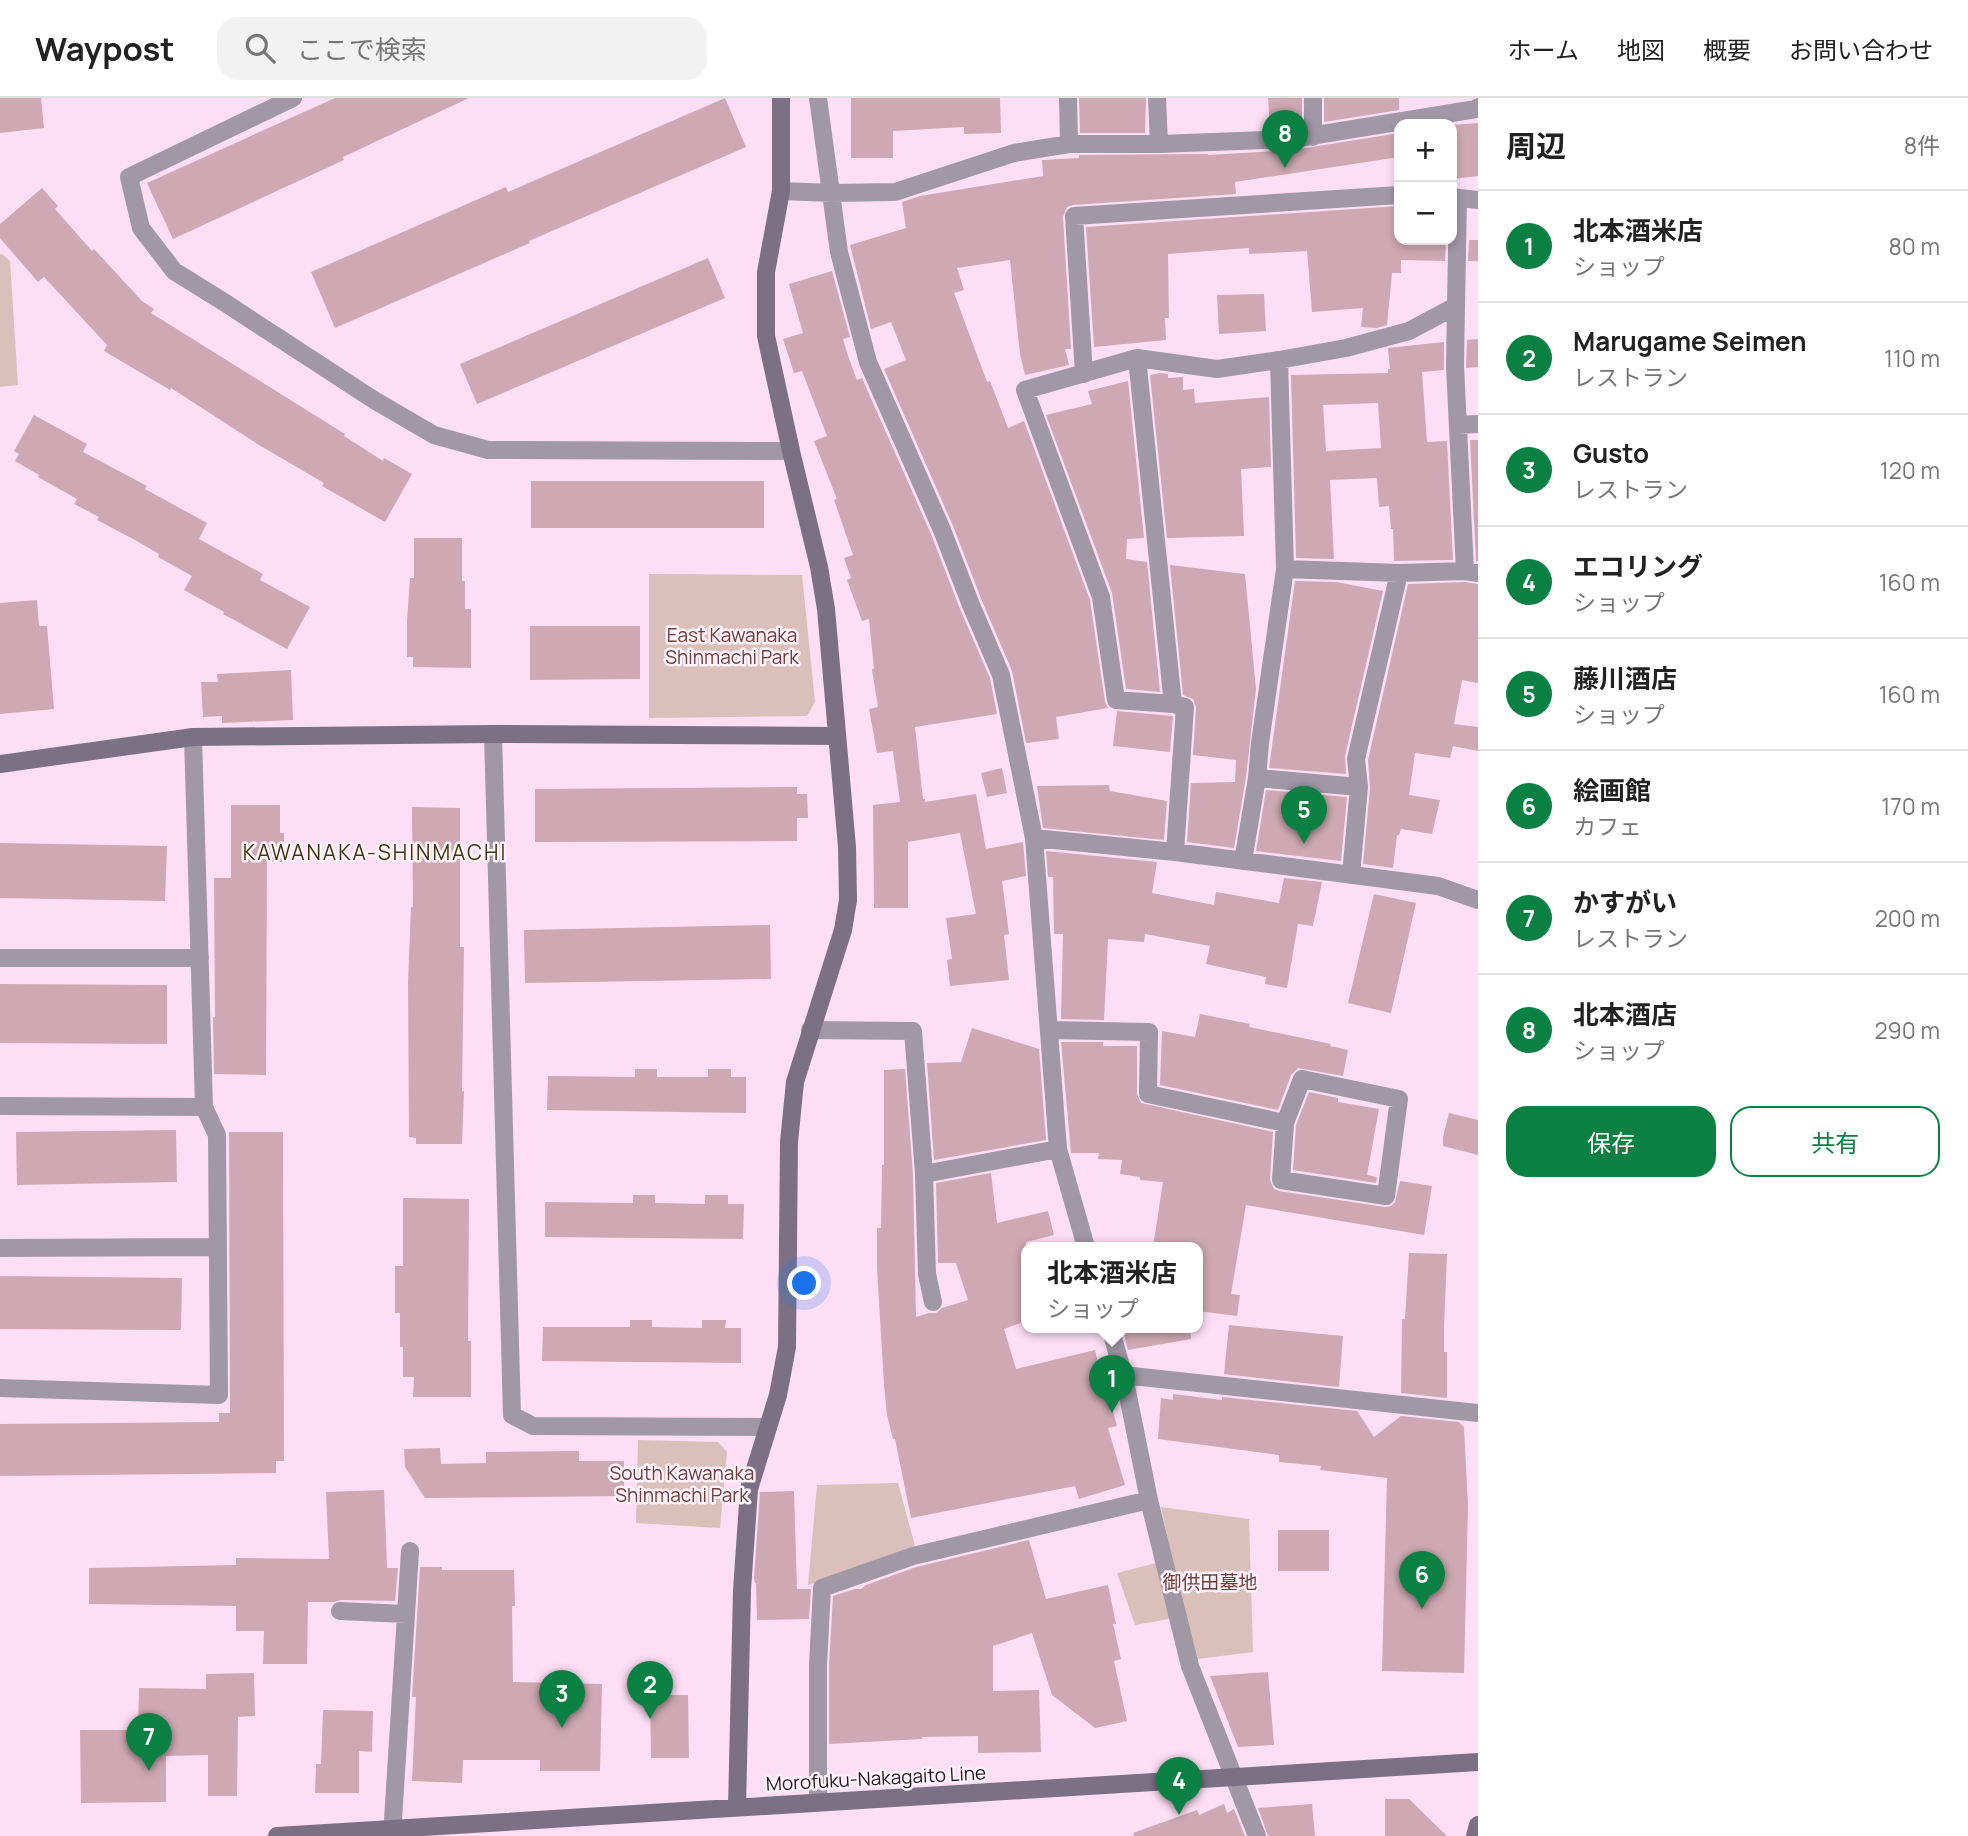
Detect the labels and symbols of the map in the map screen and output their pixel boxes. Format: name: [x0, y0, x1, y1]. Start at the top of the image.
pin: 8: [1262, 110, 1308, 168]
park label: East Kawanaka Shinmachi Park: [665, 622, 799, 670]
pin: 5: [1281, 786, 1327, 844]
district label: KAWANAKA-SHINMACHI: [243, 838, 507, 866]
your location: [787, 1266, 821, 1300]
pin: 1: [1089, 1355, 1135, 1413]
park label: South Kawanaka Shinmachi Park: [610, 1460, 754, 1508]
pin: 6: [1399, 1551, 1445, 1609]
park label: 御供田墓地: [1162, 1569, 1258, 1595]
pin: 2: [627, 1661, 673, 1719]
pin: 3: [539, 1670, 585, 1728]
pin: 7: [126, 1713, 172, 1771]
pin: 4: [1156, 1757, 1202, 1815]
street label: Morofuku-Nakagaito Line: [765, 1759, 987, 1797]

